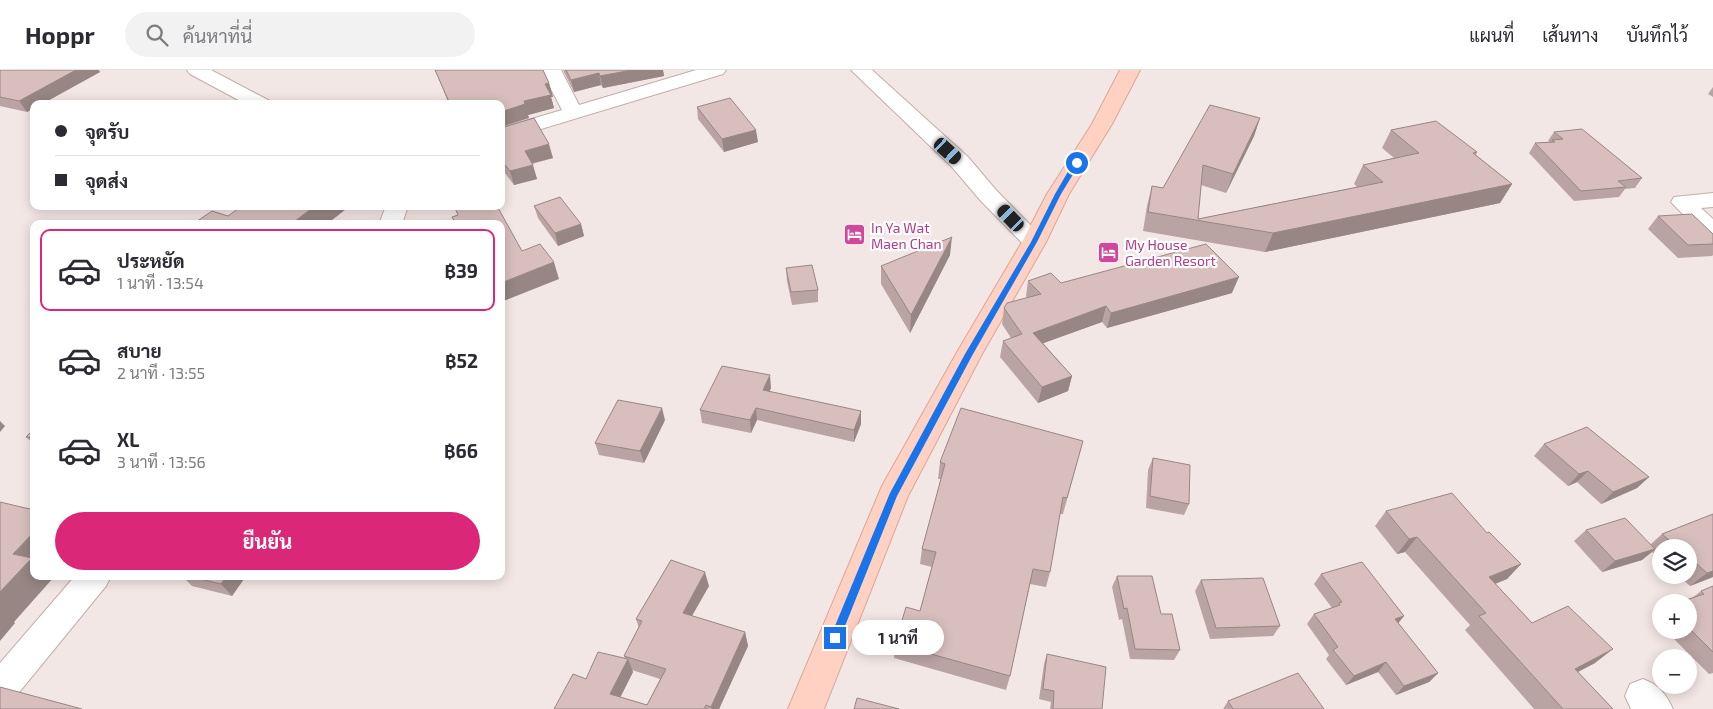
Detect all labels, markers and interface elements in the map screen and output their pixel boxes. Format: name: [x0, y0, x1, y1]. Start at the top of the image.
search box: [125, 12, 475, 57]
text: Hoppr: [25, 20, 95, 49]
icon: search: [143, 21, 171, 49]
text: ค้นหาที่นี่: [183, 24, 252, 47]
text: แผนที่: [1469, 24, 1514, 46]
text: เส้นทาง: [1542, 24, 1598, 46]
text: บันทึกไว้: [1626, 24, 1688, 46]
text: จุดรับ: [85, 120, 129, 143]
car: [931, 135, 964, 167]
route start: [1066, 152, 1088, 174]
text: จุดส่ง: [85, 169, 128, 192]
car: [995, 202, 1026, 234]
place label: In Ya Wat Maen Chan: [871, 219, 942, 252]
hotel icon: In Ya Wat Maen Chan: [843, 223, 867, 247]
place label: My House Garden Resort: [1125, 236, 1216, 269]
hotel icon: My House Garden Resort: [1097, 240, 1121, 264]
icon: car: [57, 248, 102, 293]
text: ประหยัด: [117, 249, 185, 272]
text: ฿39: [445, 259, 478, 282]
text: 1 นาที · 13:54: [117, 273, 204, 292]
icon: car: [57, 338, 102, 383]
text: สบาย: [117, 339, 162, 362]
text: ฿52: [445, 349, 478, 372]
text: 2 นาที · 13:55: [117, 363, 205, 382]
icon: car: [57, 428, 102, 473]
text: XL: [117, 428, 139, 451]
text: ฿66: [444, 439, 478, 462]
text: 3 นาที · 13:56: [117, 452, 206, 471]
button: ยืนยัน: [55, 512, 480, 570]
map controls: [1652, 539, 1697, 694]
button: layers: [1652, 539, 1697, 584]
button: +: [1652, 594, 1697, 639]
callout: 1 นาที: [852, 620, 945, 656]
route end: [824, 627, 846, 649]
text: 1 นาที: [878, 628, 918, 647]
button: −: [1652, 649, 1697, 694]

